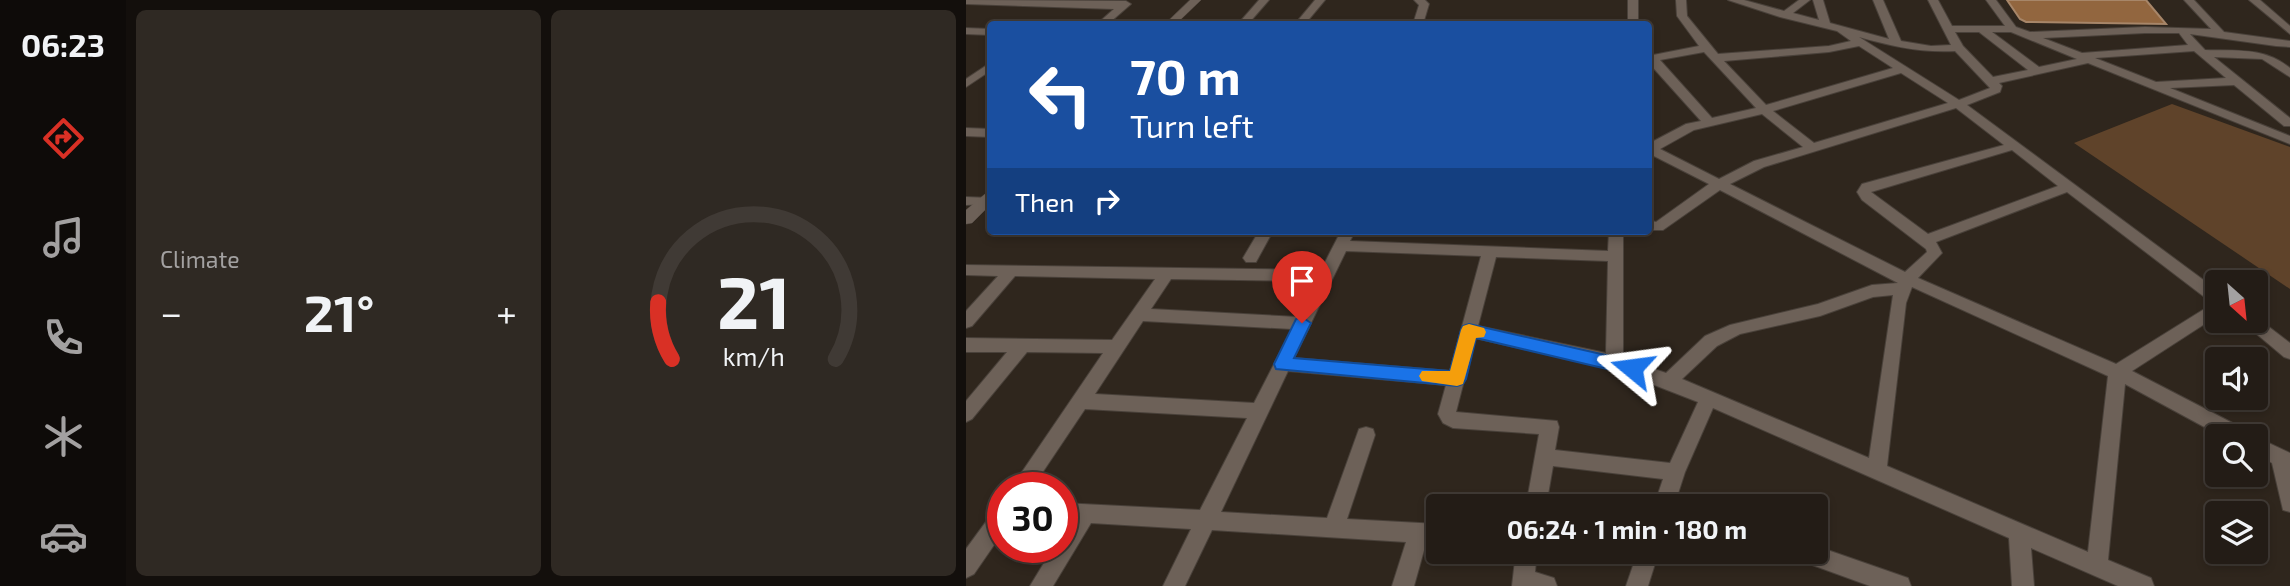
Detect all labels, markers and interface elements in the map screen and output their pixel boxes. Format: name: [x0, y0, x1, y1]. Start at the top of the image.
text: 06:23: [21, 25, 105, 63]
text: 70 m: [1130, 46, 1241, 105]
icon: left: [1015, 49, 1106, 140]
text: Turn left: [1130, 106, 1254, 144]
icon: directions: [39, 114, 88, 163]
icon: right: [1088, 182, 1126, 220]
text: Then: [1015, 186, 1074, 217]
icon: music: [39, 213, 88, 262]
text: Climate: [160, 245, 240, 273]
pin: [1272, 251, 1332, 323]
text: 21: [717, 256, 790, 344]
icon: arrive: [1283, 262, 1321, 300]
north arrow: [2205, 270, 2268, 332]
map controls: [2205, 270, 2268, 564]
text: 21°: [304, 280, 374, 342]
text: −: [160, 289, 182, 335]
text: +: [496, 289, 517, 335]
icon: phone: [39, 313, 88, 362]
position arrow: [1595, 331, 1669, 405]
text: km/h: [722, 341, 785, 371]
button: sound: [2205, 347, 2268, 410]
icon: climate: [39, 412, 88, 461]
button: search: [2205, 424, 2268, 487]
speed limit sign: 30: [987, 472, 1078, 563]
button: layers: [2205, 501, 2268, 564]
icon: car: [39, 512, 88, 561]
text: 06:24 · 1 min · 180 m: [1507, 513, 1747, 544]

